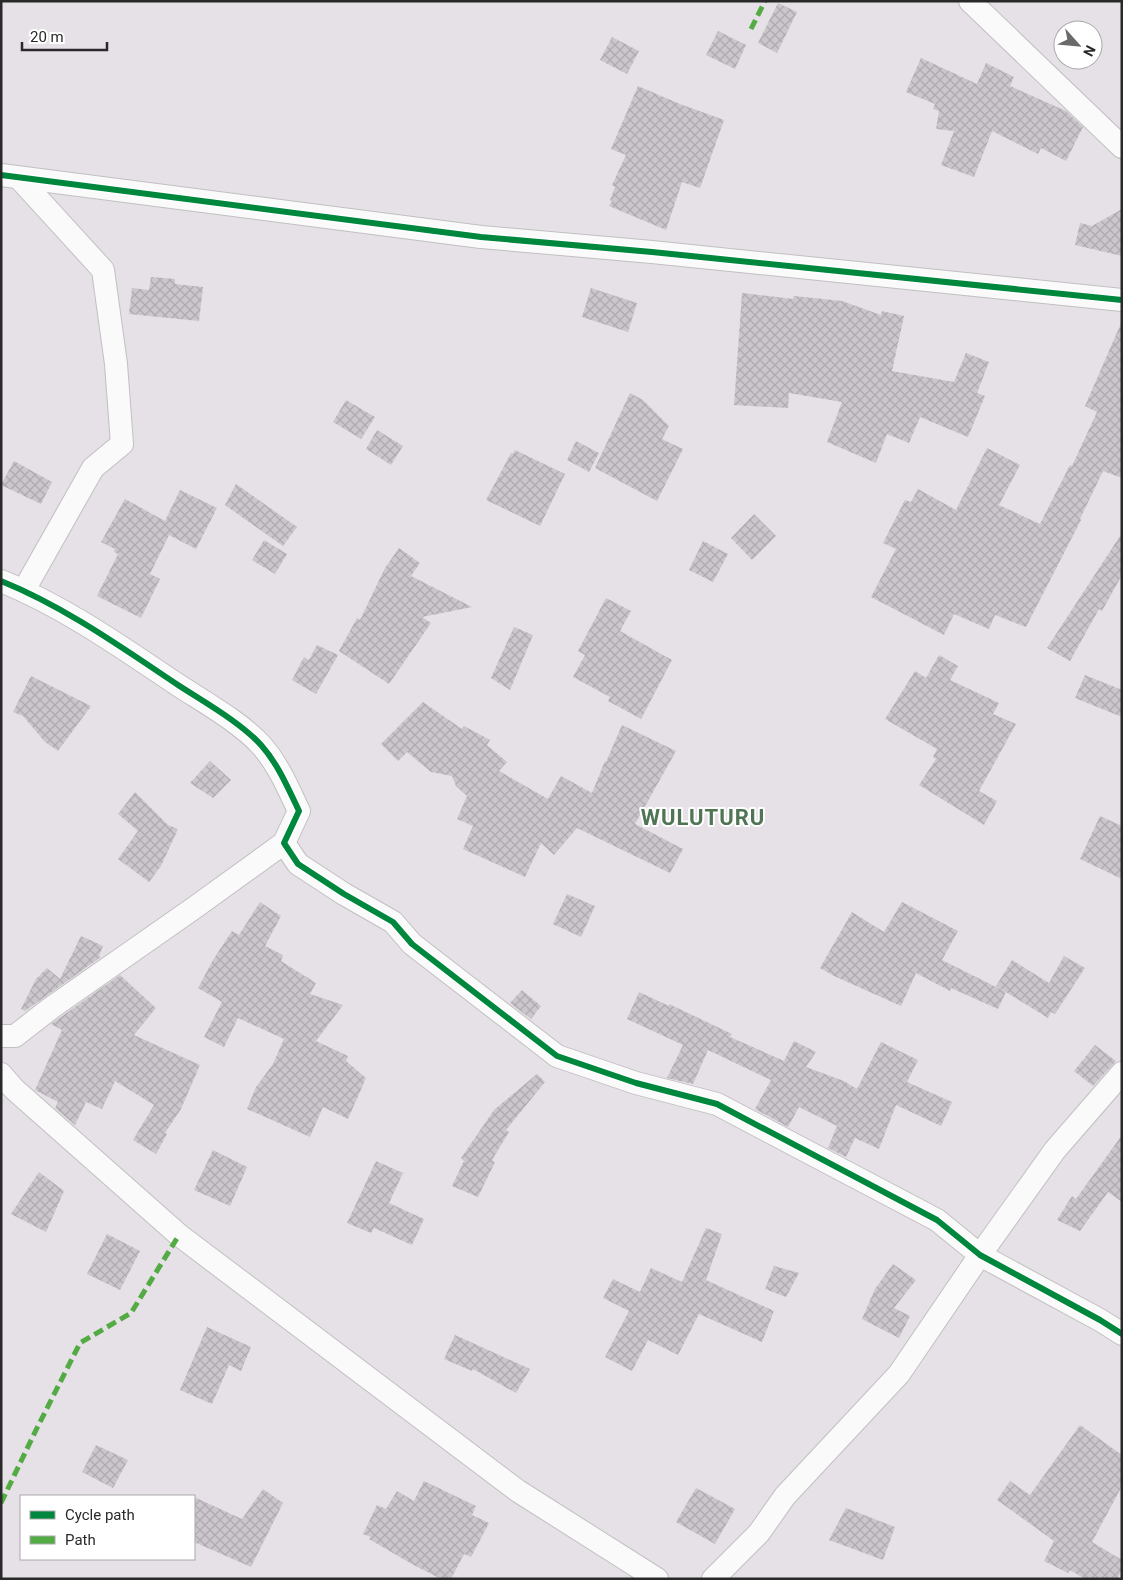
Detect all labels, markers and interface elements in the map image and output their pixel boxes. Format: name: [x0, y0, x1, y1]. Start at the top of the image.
scale bar: [22, 20, 108, 52]
north arrow: [1053, 20, 1103, 70]
text: 20 m: [30, 28, 64, 46]
text: N: [1080, 43, 1099, 59]
district label: WULUTURU: [641, 805, 765, 830]
legend: [20, 1495, 195, 1560]
text: Cycle path: [65, 1506, 135, 1524]
text: Path: [65, 1531, 96, 1549]

